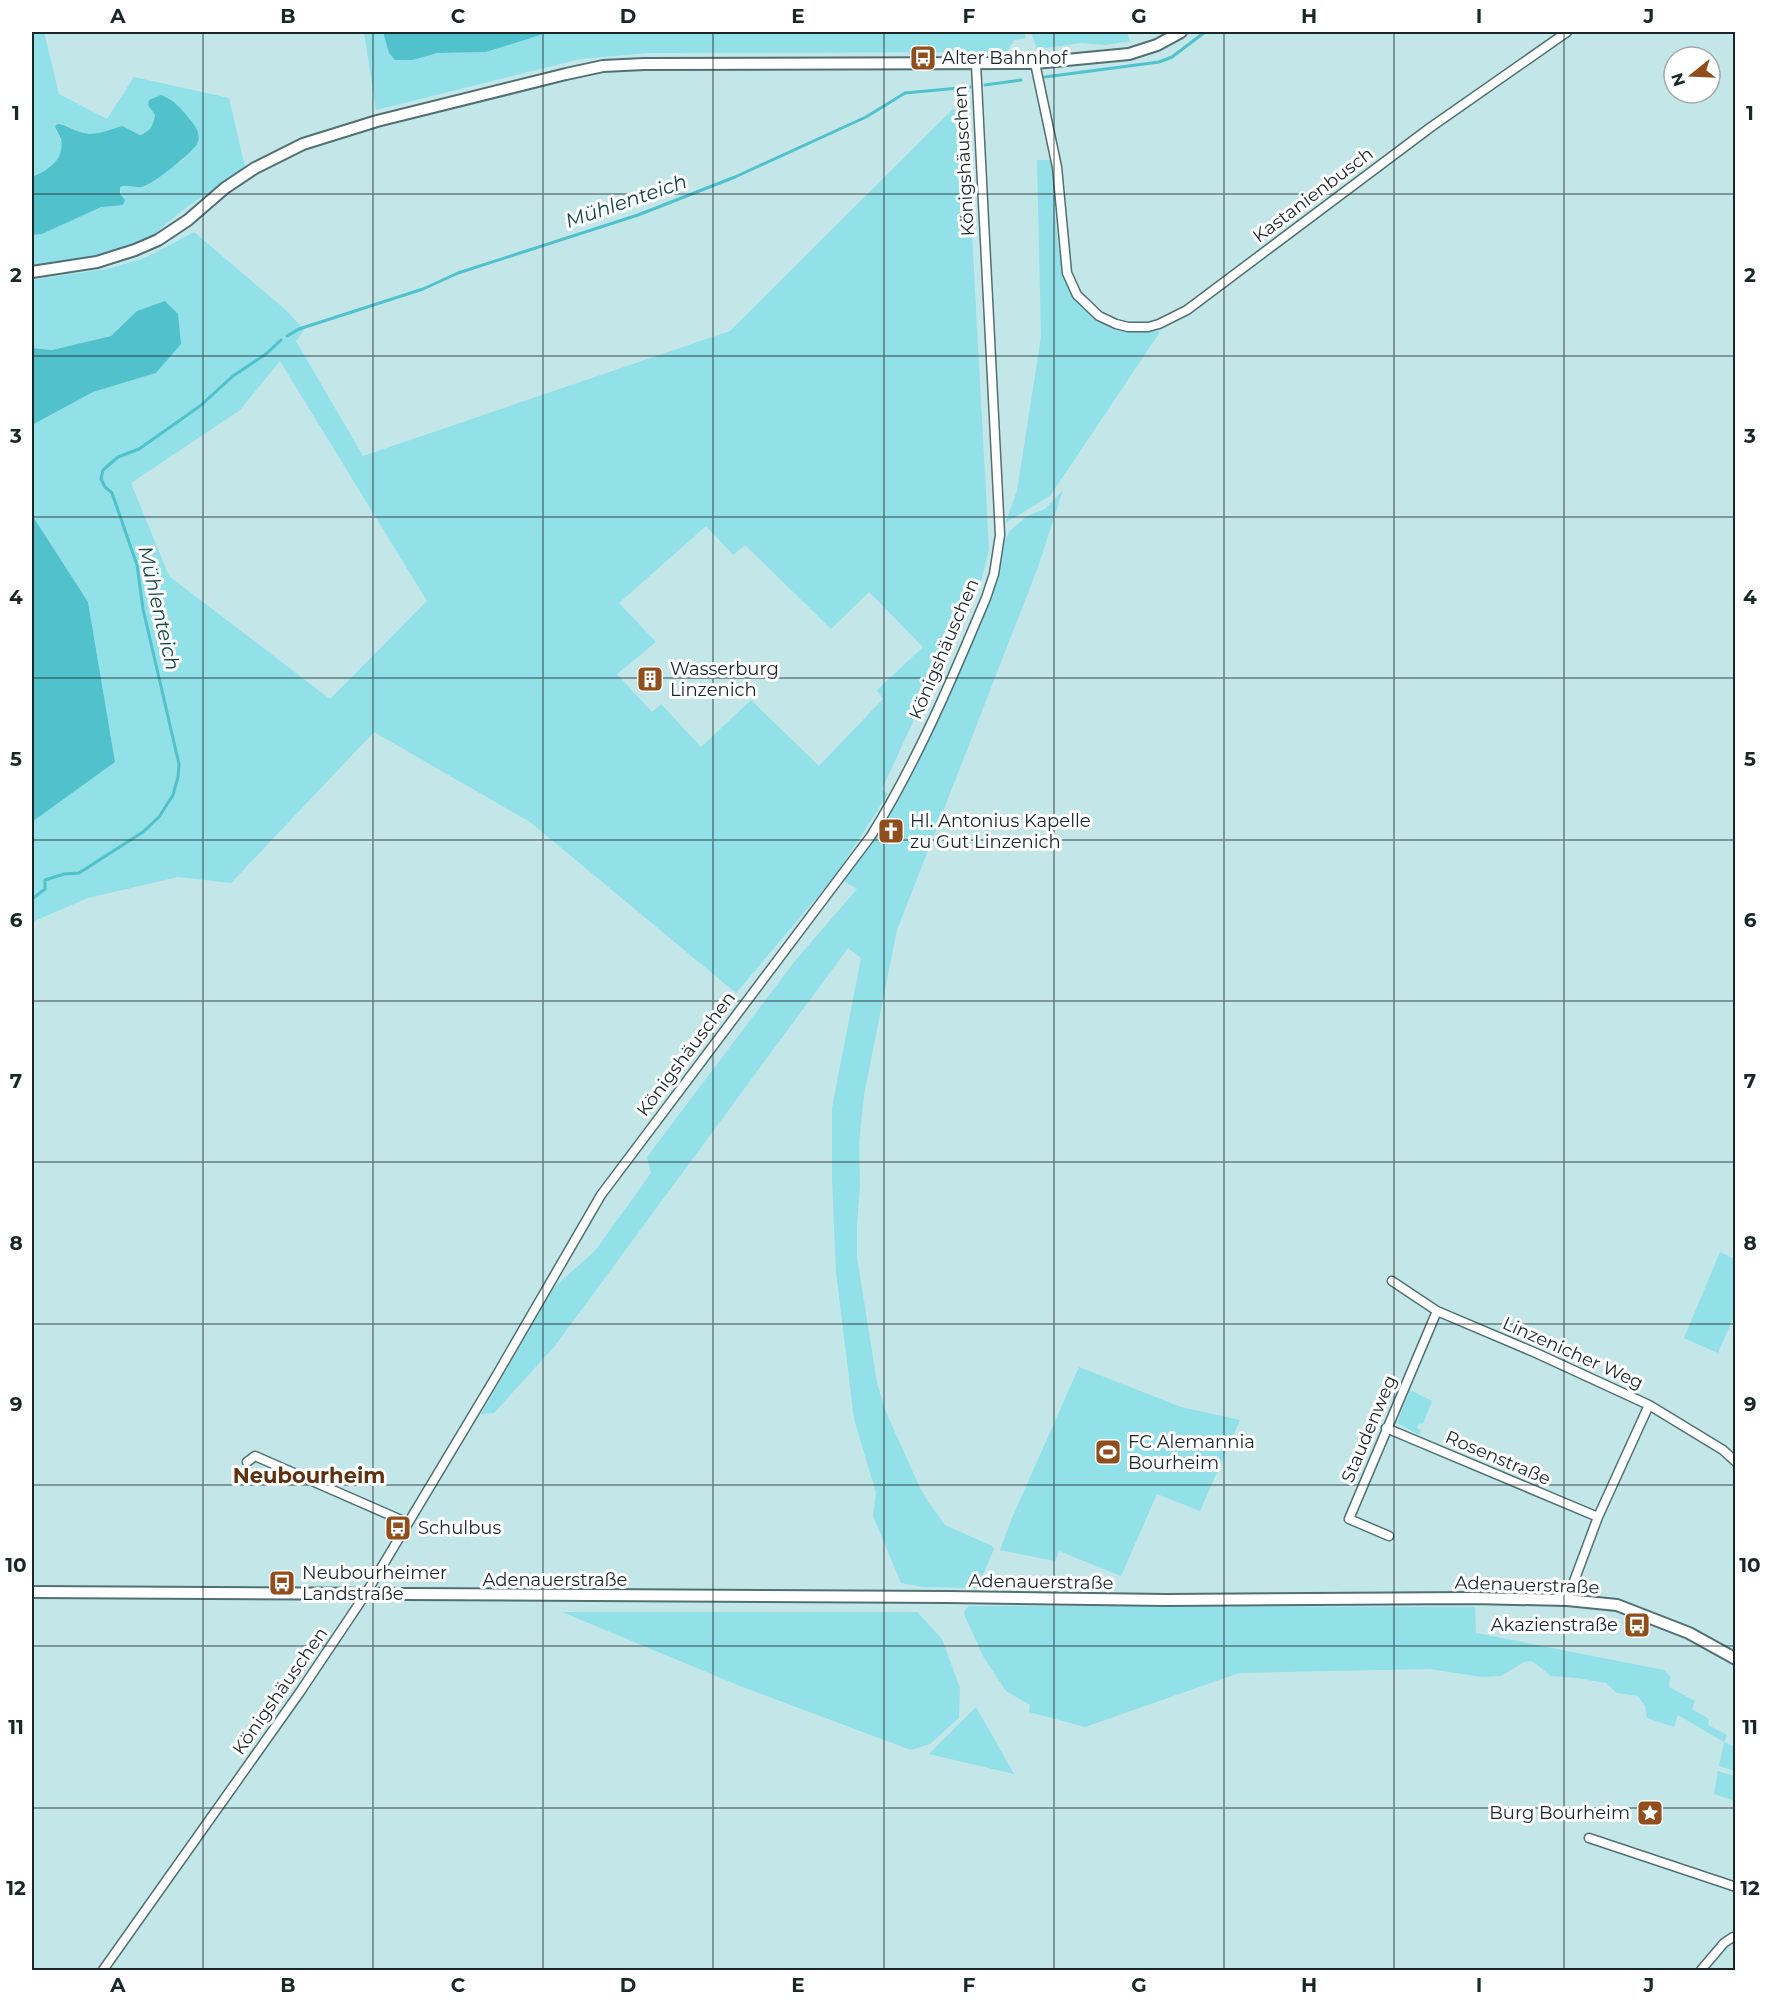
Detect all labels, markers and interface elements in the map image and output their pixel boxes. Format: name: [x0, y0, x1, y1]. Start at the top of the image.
text: A: [109, 4, 126, 28]
text: B: [280, 4, 296, 28]
text: C: [451, 4, 466, 28]
text: D: [620, 4, 636, 28]
text: E: [791, 4, 805, 28]
text: F: [963, 4, 976, 28]
text: G: [1131, 4, 1147, 28]
text: H: [1301, 4, 1317, 28]
text: I: [1476, 4, 1482, 28]
text: J: [1643, 4, 1654, 28]
bus stop icon: Alter Bahnhof: [908, 43, 938, 73]
north arrow: [1662, 45, 1722, 105]
place label: Alter Bahnhof: [942, 47, 1068, 69]
text: N: [1667, 70, 1689, 89]
street label: Königshäuschen: [949, 85, 979, 237]
text: 1: [12, 101, 20, 125]
text: 1: [1746, 101, 1754, 125]
street label: Kastanienbusch: [1249, 143, 1377, 247]
water label: Mühlenteich: [562, 169, 690, 233]
text: 2: [10, 263, 22, 287]
text: 2: [1744, 263, 1756, 287]
text: 3: [9, 424, 22, 448]
text: 3: [1743, 424, 1756, 448]
water label: Mühlenteich: [133, 543, 185, 673]
street label: Königshäuschen: [904, 575, 984, 723]
text: 4: [9, 585, 23, 609]
text: 4: [1743, 585, 1757, 609]
place label: Wasserburg Linzenich: [670, 658, 779, 701]
building icon: Wasserburg Linzenich: [635, 664, 665, 694]
text: 5: [10, 747, 22, 771]
text: 5: [1744, 747, 1756, 771]
place label: Hl. Antonius Kapelle zu Gut Linzenich: [910, 810, 1091, 853]
church icon: Hl. Antonius Kapelle zu Gut Linzenich: [876, 816, 906, 846]
text: 6: [10, 908, 23, 932]
text: 6: [1744, 908, 1757, 932]
street label: Königshäuschen: [632, 987, 740, 1121]
text: 7: [10, 1069, 22, 1093]
text: 7: [1744, 1069, 1756, 1093]
text: 8: [9, 1231, 23, 1255]
text: 8: [1743, 1231, 1757, 1255]
street label: Linzenicher Weg: [1499, 1312, 1647, 1394]
street label: Staudenweg: [1336, 1372, 1402, 1486]
text: 9: [10, 1392, 22, 1416]
text: 9: [1744, 1392, 1756, 1416]
street label: Rosenstraße: [1442, 1426, 1554, 1490]
place label: FC Alemannia Bourheim: [1128, 1431, 1255, 1474]
sports icon: FC Alemannia Bourheim: [1093, 1437, 1123, 1467]
district label: Neubourheim: [233, 1463, 385, 1488]
bus stop icon: Schulbus: [383, 1513, 413, 1543]
place label: Schulbus: [418, 1517, 501, 1539]
text: 10: [5, 1553, 27, 1577]
text: 10: [1739, 1553, 1761, 1577]
place label: Neubourheimer Landstraße: [302, 1562, 447, 1605]
bus stop icon: Neubourheimer Landstraße: [267, 1568, 297, 1598]
street label: Adenauerstraße: [483, 1569, 628, 1591]
street label: Adenauerstraße: [968, 1570, 1114, 1594]
street label: Adenauerstraße: [1454, 1571, 1600, 1599]
bus stop icon: Akazienstraße: [1622, 1610, 1652, 1640]
place label: Akazienstraße: [1491, 1614, 1618, 1636]
street label: Königshäuschen: [228, 1623, 332, 1759]
text: 11: [8, 1715, 24, 1739]
text: 11: [1742, 1715, 1758, 1739]
place icon: Burg Bourheim: [1635, 1798, 1665, 1828]
place label: Burg Bourheim: [1489, 1802, 1630, 1824]
text: 12: [6, 1876, 26, 1900]
text: 12: [1740, 1876, 1760, 1900]
text: A: [109, 1973, 126, 1997]
text: B: [280, 1973, 296, 1997]
text: C: [451, 1973, 466, 1997]
text: D: [620, 1973, 636, 1997]
text: E: [791, 1973, 805, 1997]
text: F: [963, 1973, 976, 1997]
text: G: [1131, 1973, 1147, 1997]
text: H: [1301, 1973, 1317, 1997]
text: I: [1476, 1973, 1482, 1997]
text: J: [1643, 1973, 1654, 1997]

